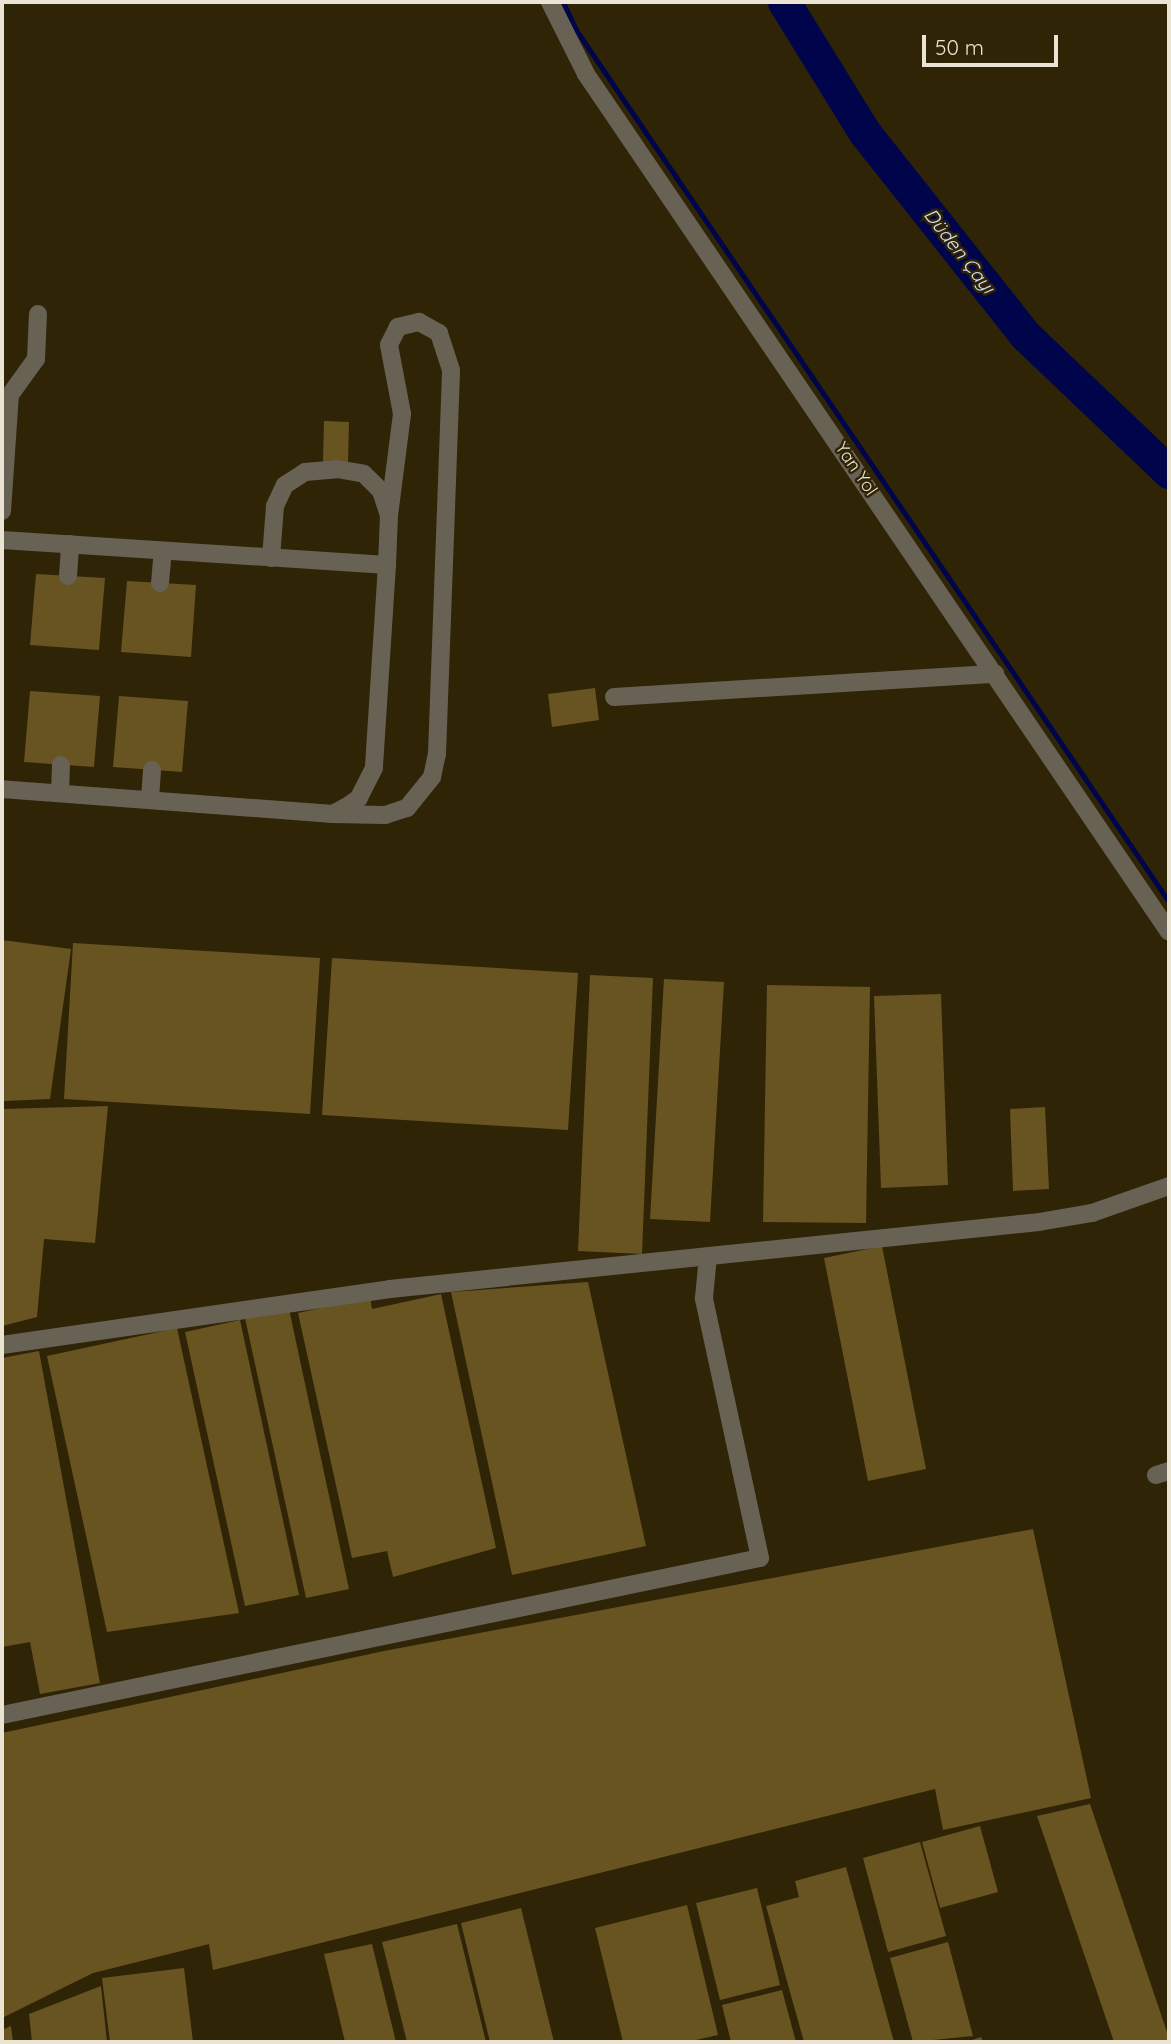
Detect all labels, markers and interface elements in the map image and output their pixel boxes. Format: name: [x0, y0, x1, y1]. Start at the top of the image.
scale bar: [926, 21, 1062, 65]
text: 50 m: [935, 34, 984, 60]
water label: Düden Çayı: [919, 204, 999, 298]
street label: Yan Yol: [830, 438, 882, 500]

